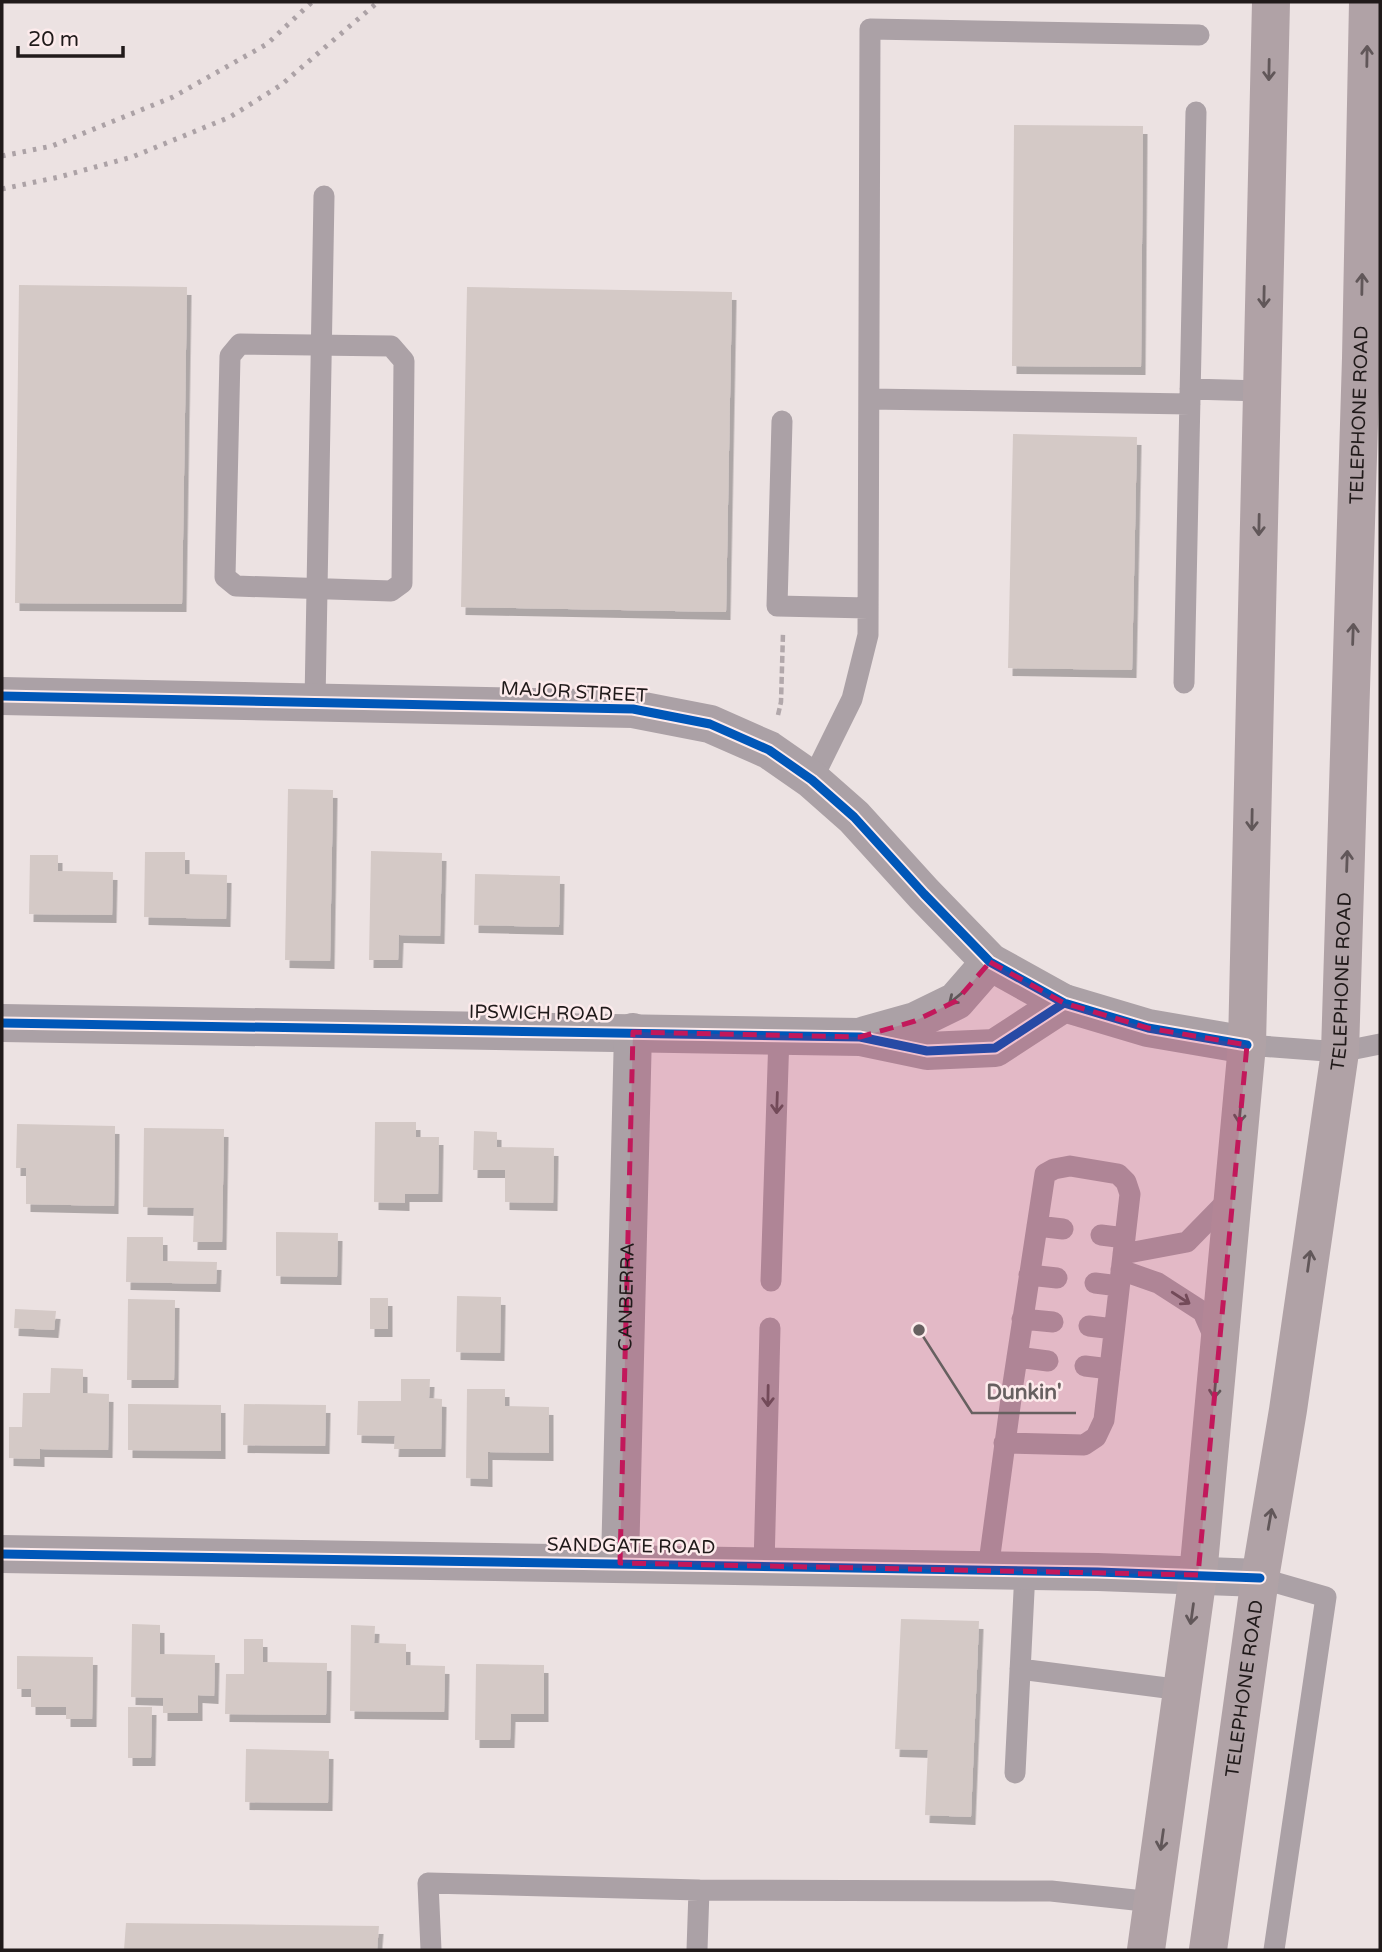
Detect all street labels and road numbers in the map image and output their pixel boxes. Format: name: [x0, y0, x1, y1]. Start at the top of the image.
street label: TELEPHONE ROAD: [1346, 325, 1373, 505]
street label: MAJOR STREET: [500, 677, 648, 707]
street label: TELEPHONE ROAD: [1326, 892, 1356, 1073]
street label: IPSWICH ROAD: [469, 1001, 613, 1025]
street label: CANBERRA: [614, 1242, 639, 1352]
street label: SANDGATE ROAD: [547, 1534, 715, 1558]
street label: TELEPHONE ROAD: [1221, 1598, 1268, 1779]

